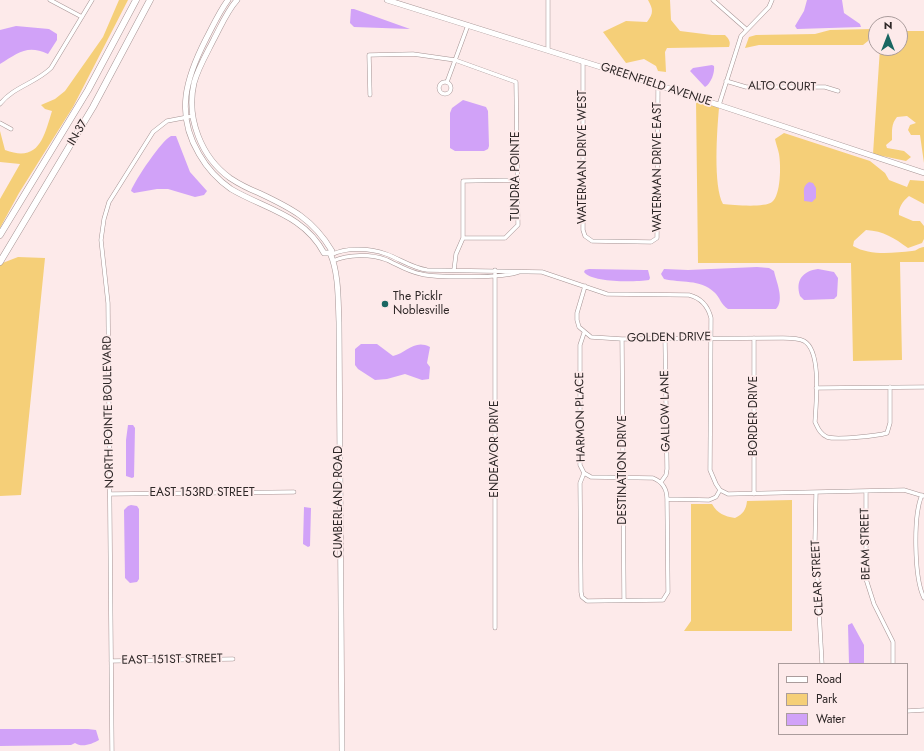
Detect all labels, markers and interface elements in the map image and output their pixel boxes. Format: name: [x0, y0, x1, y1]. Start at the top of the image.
north arrow: [868, 16, 908, 56]
text: N: [884, 17, 892, 33]
street label: GREENFIELD AVENUE: [599, 60, 713, 110]
street label: ALTO COURT: [748, 79, 816, 95]
street label: WATERMAN DRIVE WEST: [576, 90, 590, 224]
street label: WATERMAN DRIVE EAST: [651, 102, 665, 232]
street label: IN-37: [65, 118, 91, 148]
street label: TUNDRA POINTE: [509, 131, 523, 221]
place label: The Picklr Noblesville: [393, 290, 450, 318]
marker: The Picklr Noblesville: [380, 299, 390, 309]
street label: GOLDEN DRIVE: [627, 330, 711, 346]
street label: NORTH POINTE BOULEVARD: [100, 336, 118, 488]
street label: GALLOW LANE: [658, 370, 674, 452]
street label: HARMON PLACE: [573, 372, 589, 462]
street label: BORDER DRIVE: [747, 376, 761, 456]
street label: ENDEAVOR DRIVE: [488, 400, 502, 498]
street label: DESTINATION DRIVE: [616, 415, 630, 525]
street label: CUMBERLAND ROAD: [332, 446, 346, 558]
street label: EAST 153RD STREET: [149, 486, 255, 500]
street label: BEAM STREET: [858, 508, 874, 580]
street label: CLEAR STREET: [809, 540, 827, 616]
street label: EAST 151ST STREET: [121, 652, 223, 668]
legend: [778, 663, 908, 735]
text: Road: [816, 670, 842, 688]
text: Park: [816, 690, 837, 708]
text: Water: [816, 710, 846, 728]

